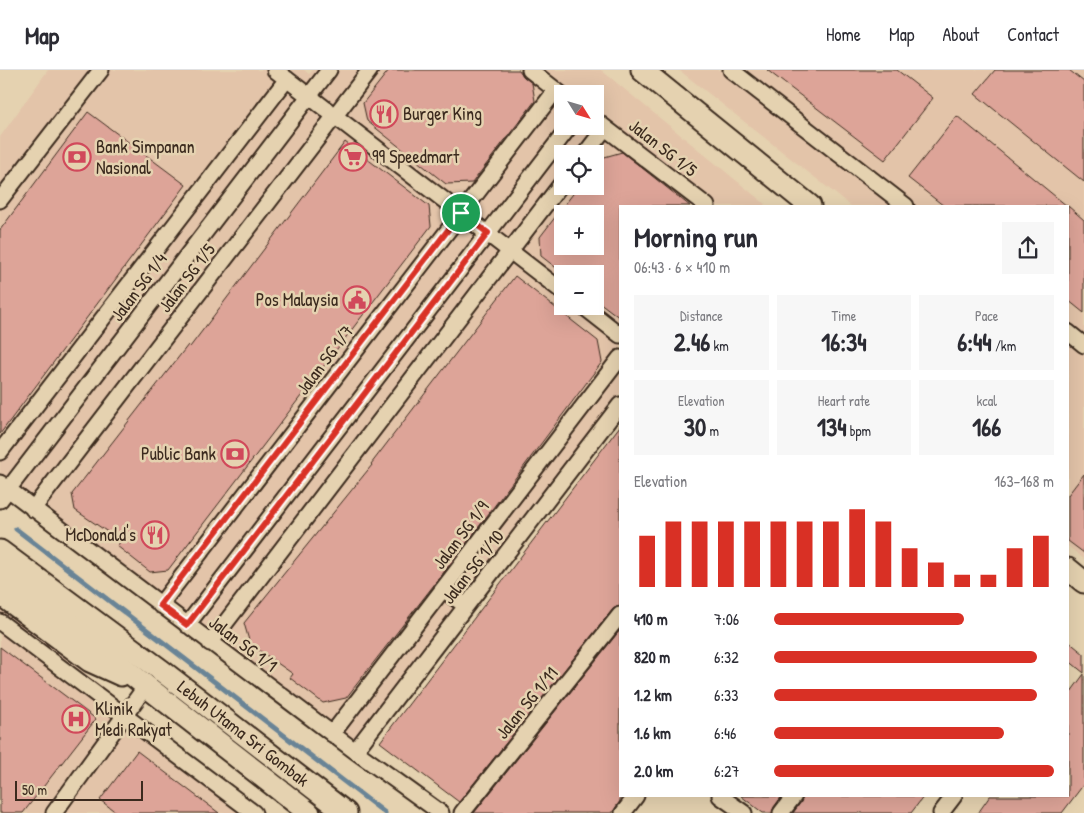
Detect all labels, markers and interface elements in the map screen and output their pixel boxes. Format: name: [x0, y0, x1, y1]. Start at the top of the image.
text: Map: [25, 19, 59, 51]
text: Home: [826, 22, 861, 47]
text: Map: [889, 22, 914, 47]
text: About: [942, 22, 979, 47]
text: Contact: [1007, 22, 1059, 47]
north arrow: [554, 85, 604, 135]
map controls: [554, 85, 604, 315]
restaurant icon: Burger King: [369, 99, 399, 129]
place label: Burger King: [403, 101, 482, 126]
street label: Jalan SG 1/5: [624, 113, 703, 183]
place label: Bank Simpanan Nasional: [96, 134, 195, 180]
bank icon: Bank Simpanan Nasional: [62, 142, 92, 172]
supermarket icon: 99 Speedmart: [338, 142, 368, 172]
place label: 99 Speedmart: [372, 144, 460, 169]
button: locate: [554, 145, 604, 195]
pin: [440, 192, 482, 234]
icon: arrive: [447, 199, 475, 227]
button: +: [554, 205, 604, 255]
text: Morning run: [634, 218, 758, 256]
button: share: [1002, 222, 1054, 274]
street label: Jalan SG 1/5: [152, 238, 221, 317]
street label: Jalan SG 1/4: [105, 247, 173, 326]
text: 06:43 · 6 × 410 m: [634, 256, 730, 278]
button: −: [554, 265, 604, 315]
public building icon: Pos Malaysia: [342, 285, 372, 315]
place label: Pos Malaysia: [256, 287, 338, 312]
text: Distance: [680, 306, 723, 325]
text: Time: [832, 306, 856, 325]
text: Pace: [975, 306, 998, 325]
street label: Jalan SG 1/7: [290, 319, 359, 400]
text: 2.46: [674, 325, 710, 359]
text: 16:34: [821, 325, 867, 359]
text: 6:44: [957, 325, 992, 359]
text: km: [710, 336, 729, 355]
text: /km: [992, 336, 1016, 355]
text: Elevation: [678, 391, 725, 410]
text: Heart rate: [818, 391, 870, 410]
text: kcal: [976, 391, 997, 410]
text: 30: [684, 410, 706, 444]
text: 134: [817, 410, 847, 444]
text: 166: [972, 410, 1001, 444]
text: m: [706, 421, 719, 440]
text: bpm: [847, 421, 871, 440]
bank icon: Public Bank: [220, 439, 250, 469]
place label: Public Bank: [141, 441, 217, 466]
text: Elevation: [634, 470, 687, 492]
text: 163–168 m: [994, 470, 1054, 492]
street label: Jalan SG 1/9: [427, 495, 495, 574]
restaurant icon: McDonald's: [140, 520, 170, 550]
place label: McDonald's: [66, 522, 136, 547]
street label: Jalan SG 1/10: [436, 524, 509, 609]
text: 410 m: [634, 608, 668, 630]
text: 7:06: [714, 608, 739, 630]
street label: Jalan SG 1/1: [204, 610, 283, 678]
text: 820 m: [634, 646, 670, 668]
text: 6:32: [714, 646, 739, 668]
street label: Jalan SG 1/11: [490, 661, 563, 744]
street label: Lebuh Utama Sri Gombak: [172, 674, 315, 792]
text: 1.2 km: [634, 684, 672, 706]
text: 6:33: [714, 684, 738, 706]
place label: Klinik Medi Rakyat: [95, 696, 172, 742]
hospital icon: Klinik Medi Rakyat: [61, 704, 91, 734]
text: 1.6 km: [634, 722, 671, 744]
text: 6:46: [714, 722, 736, 744]
text: 2.0 km: [634, 760, 673, 782]
text: 6:27: [714, 760, 740, 782]
scale bar: [15, 778, 142, 801]
text: 50 m: [22, 780, 47, 799]

